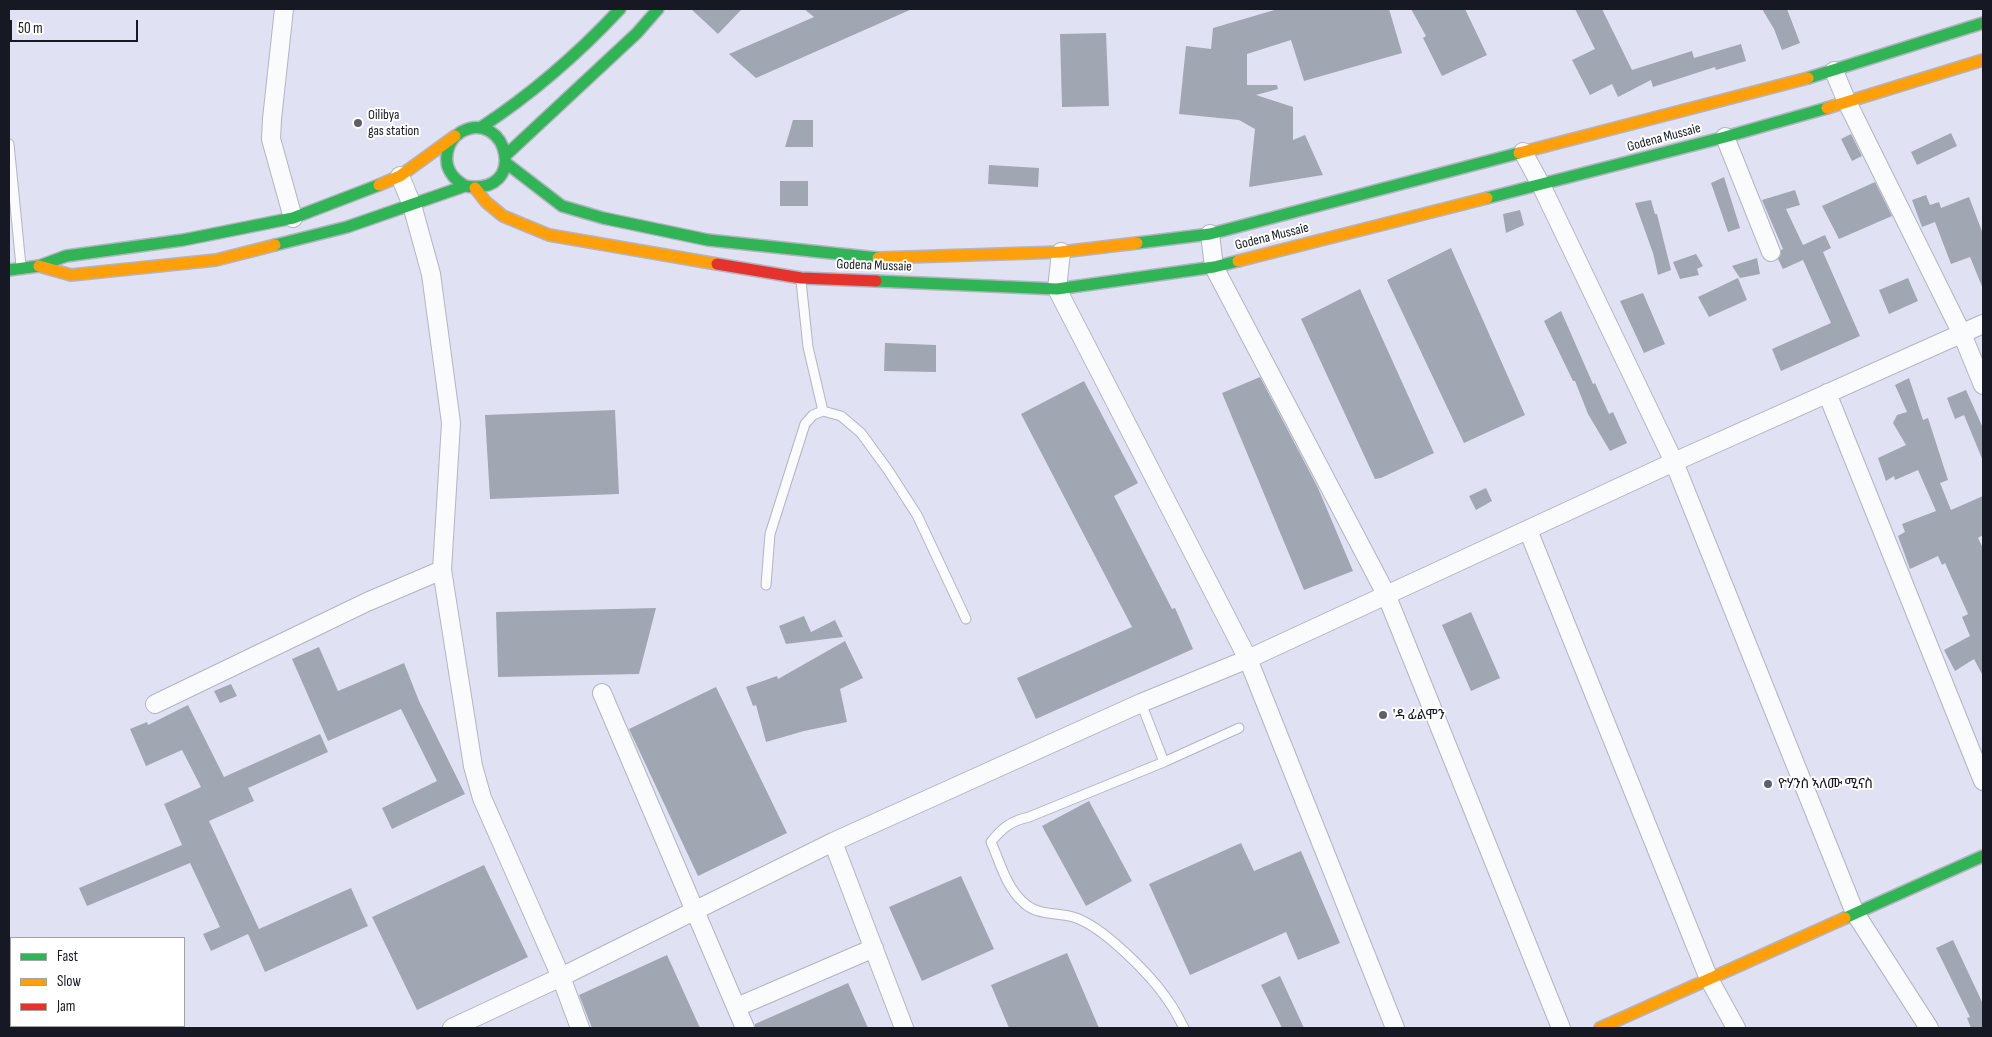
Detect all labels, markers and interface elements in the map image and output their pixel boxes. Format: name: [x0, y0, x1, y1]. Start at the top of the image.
scale bar: [12, 10, 140, 42]
text: 50 m: [18, 19, 43, 38]
place label: Oilibya gas station: [368, 107, 419, 140]
marker: Oilibya gas station: [352, 117, 364, 129]
street label: Godena Mussaie: [1625, 120, 1703, 156]
street label: Godena Mussaie: [1233, 220, 1311, 254]
street label: Godena Mussaie: [836, 256, 912, 276]
place label: 'ዳ ፊልሞን: [1393, 707, 1445, 723]
marker: 'ዳ ፊልሞን: [1377, 709, 1389, 721]
place label: ዮሃንስ ኣለሙ ሚናስ: [1778, 776, 1873, 792]
marker: ዮሃንስ ኣለሙ ሚናስ: [1762, 778, 1774, 790]
legend: [10, 937, 185, 1027]
text: Fast: [57, 947, 78, 966]
text: Slow: [57, 972, 81, 991]
text: Jam: [57, 997, 75, 1016]

